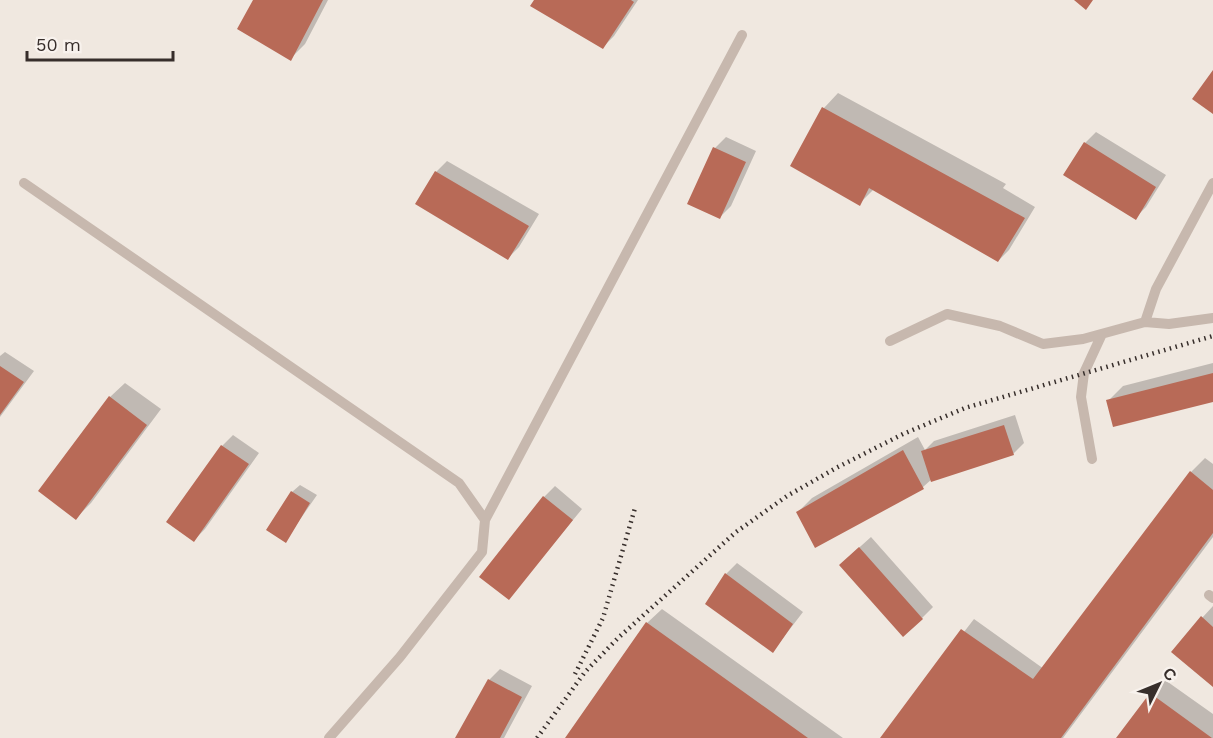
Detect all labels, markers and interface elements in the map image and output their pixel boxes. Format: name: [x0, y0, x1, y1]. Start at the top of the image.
scale bar: [27, 24, 172, 62]
text: 50 m: [36, 34, 81, 55]
north arrow: [1129, 654, 1189, 714]
text: С: [1159, 663, 1181, 685]

